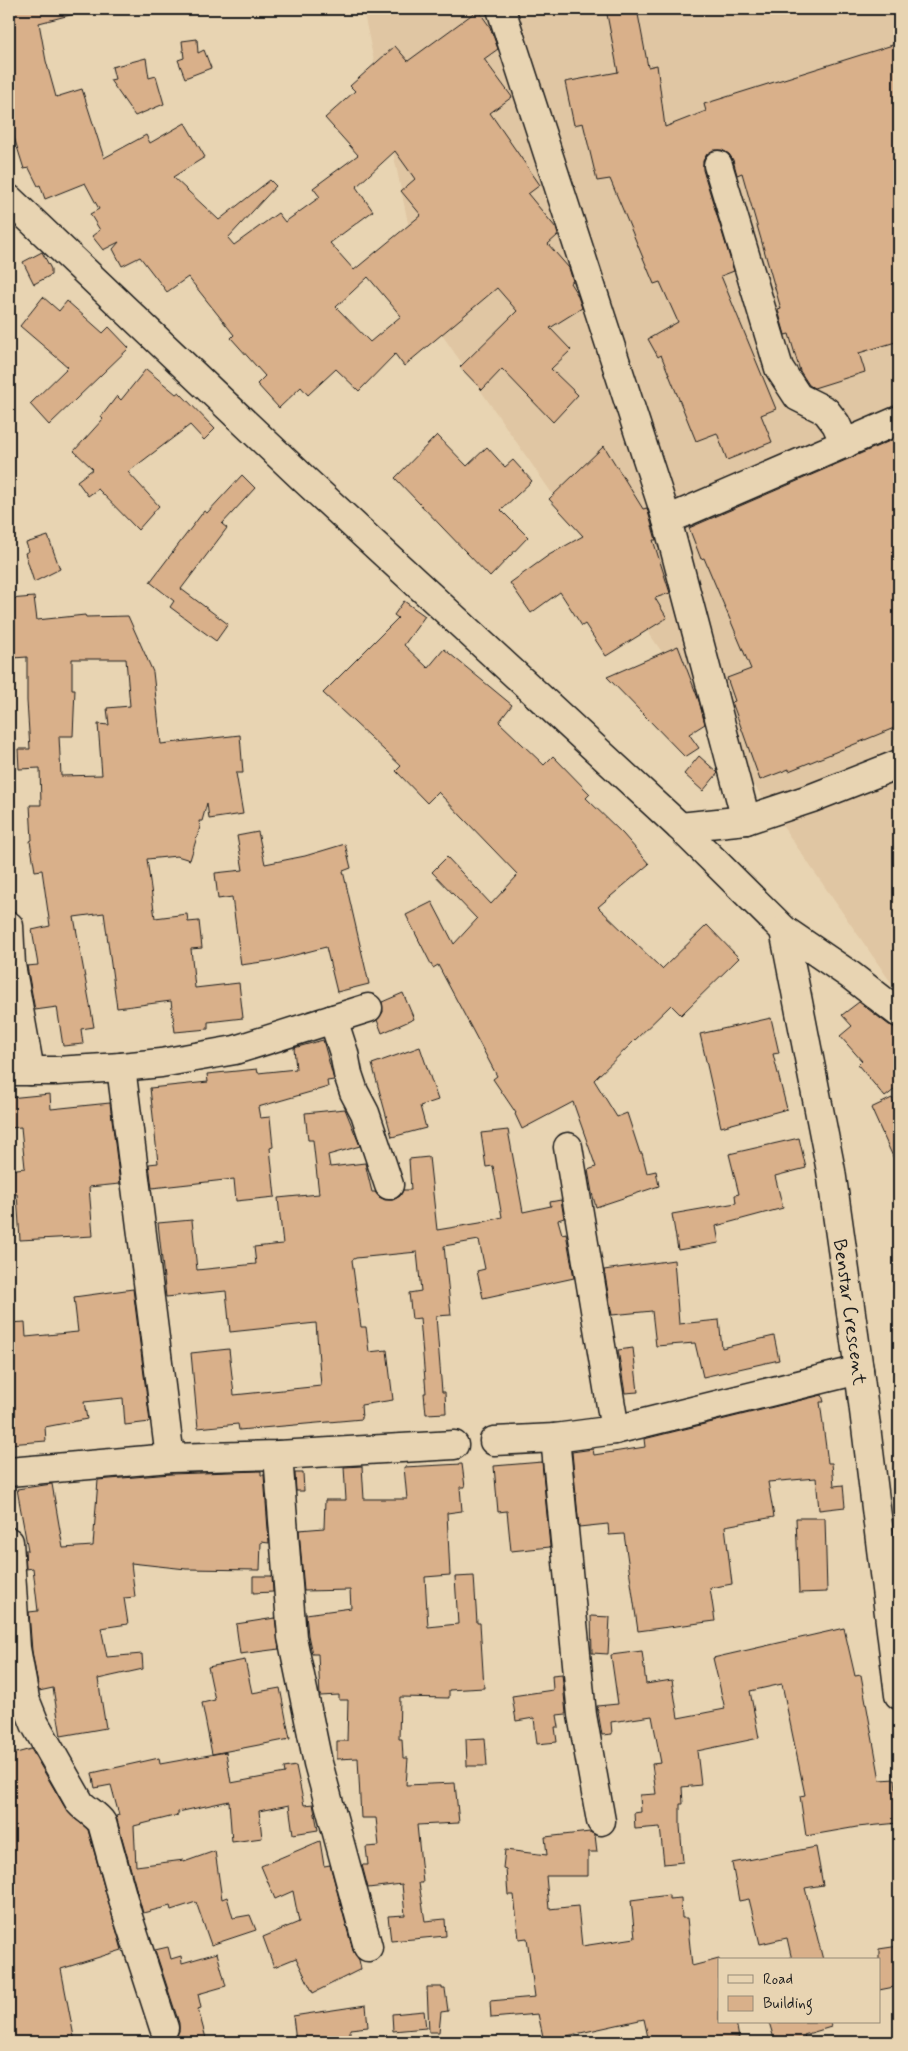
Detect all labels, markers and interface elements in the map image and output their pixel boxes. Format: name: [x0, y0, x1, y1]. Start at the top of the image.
street label: Benstar Crescent: [827, 1238, 872, 1387]
legend: [718, 1958, 880, 2024]
text: Road: [763, 1970, 793, 1990]
text: Building: [763, 1994, 813, 2015]

